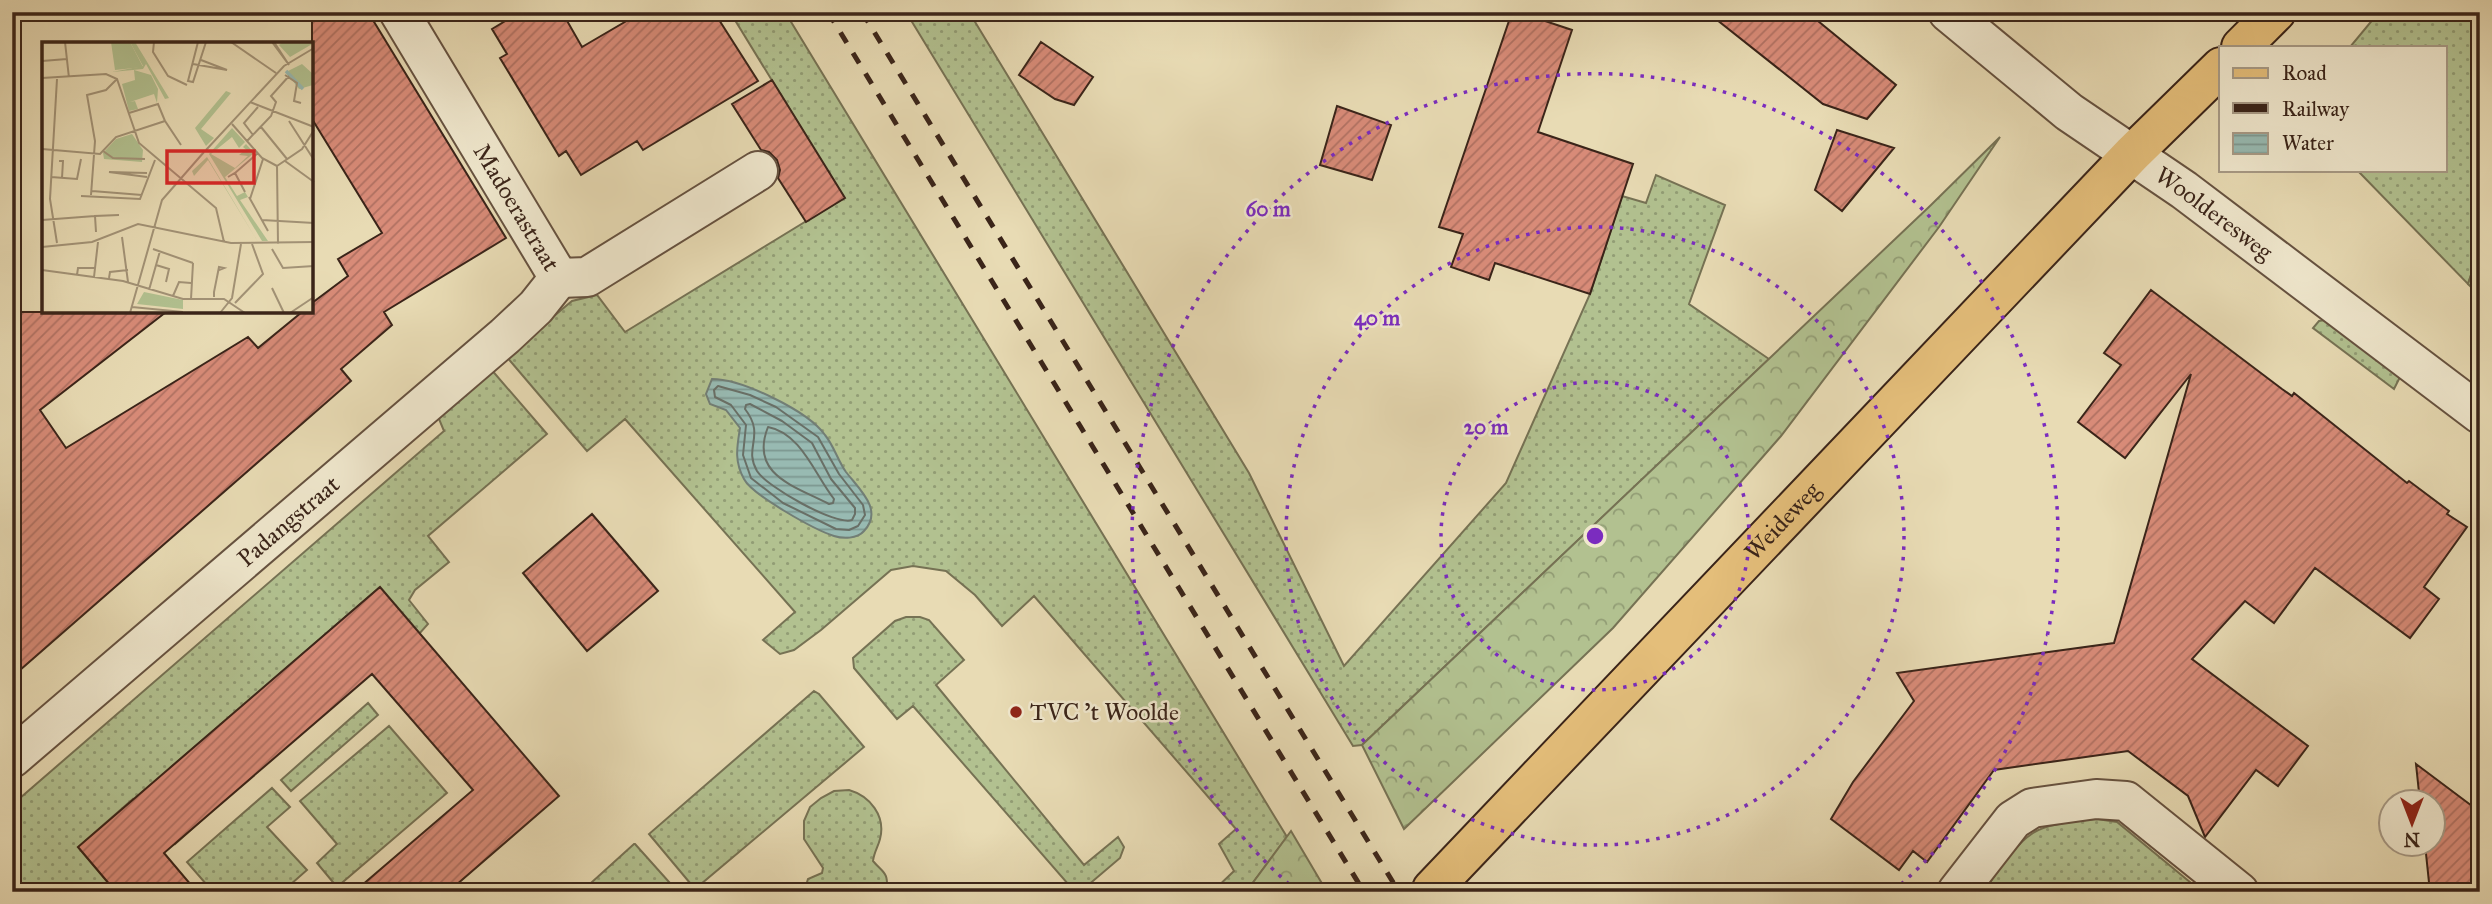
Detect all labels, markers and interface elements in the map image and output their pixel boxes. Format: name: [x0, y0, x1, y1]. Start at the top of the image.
inset map: [42, 42, 313, 313]
legend: [2219, 46, 2446, 172]
text: Road: [2282, 60, 2327, 86]
text: Railway: [2282, 96, 2350, 122]
text: Water: [2282, 130, 2334, 156]
street label: Madoerastraat: [467, 138, 567, 277]
street label: Woolderesweg: [2150, 160, 2279, 267]
text: 60 m: [1245, 196, 1291, 222]
text: 40 m: [1354, 305, 1400, 331]
text: 20 m: [1464, 414, 1509, 440]
street label: Padangstraat: [231, 469, 346, 573]
street label: Weideweg: [1738, 475, 1827, 567]
centre of rings: [1583, 524, 1607, 548]
place label: TVC 't Woolde: [1030, 697, 1179, 727]
marker: TVC 't Woolde: [1008, 704, 1024, 720]
north arrow: [2376, 788, 2446, 858]
text: N: [2404, 828, 2420, 851]

